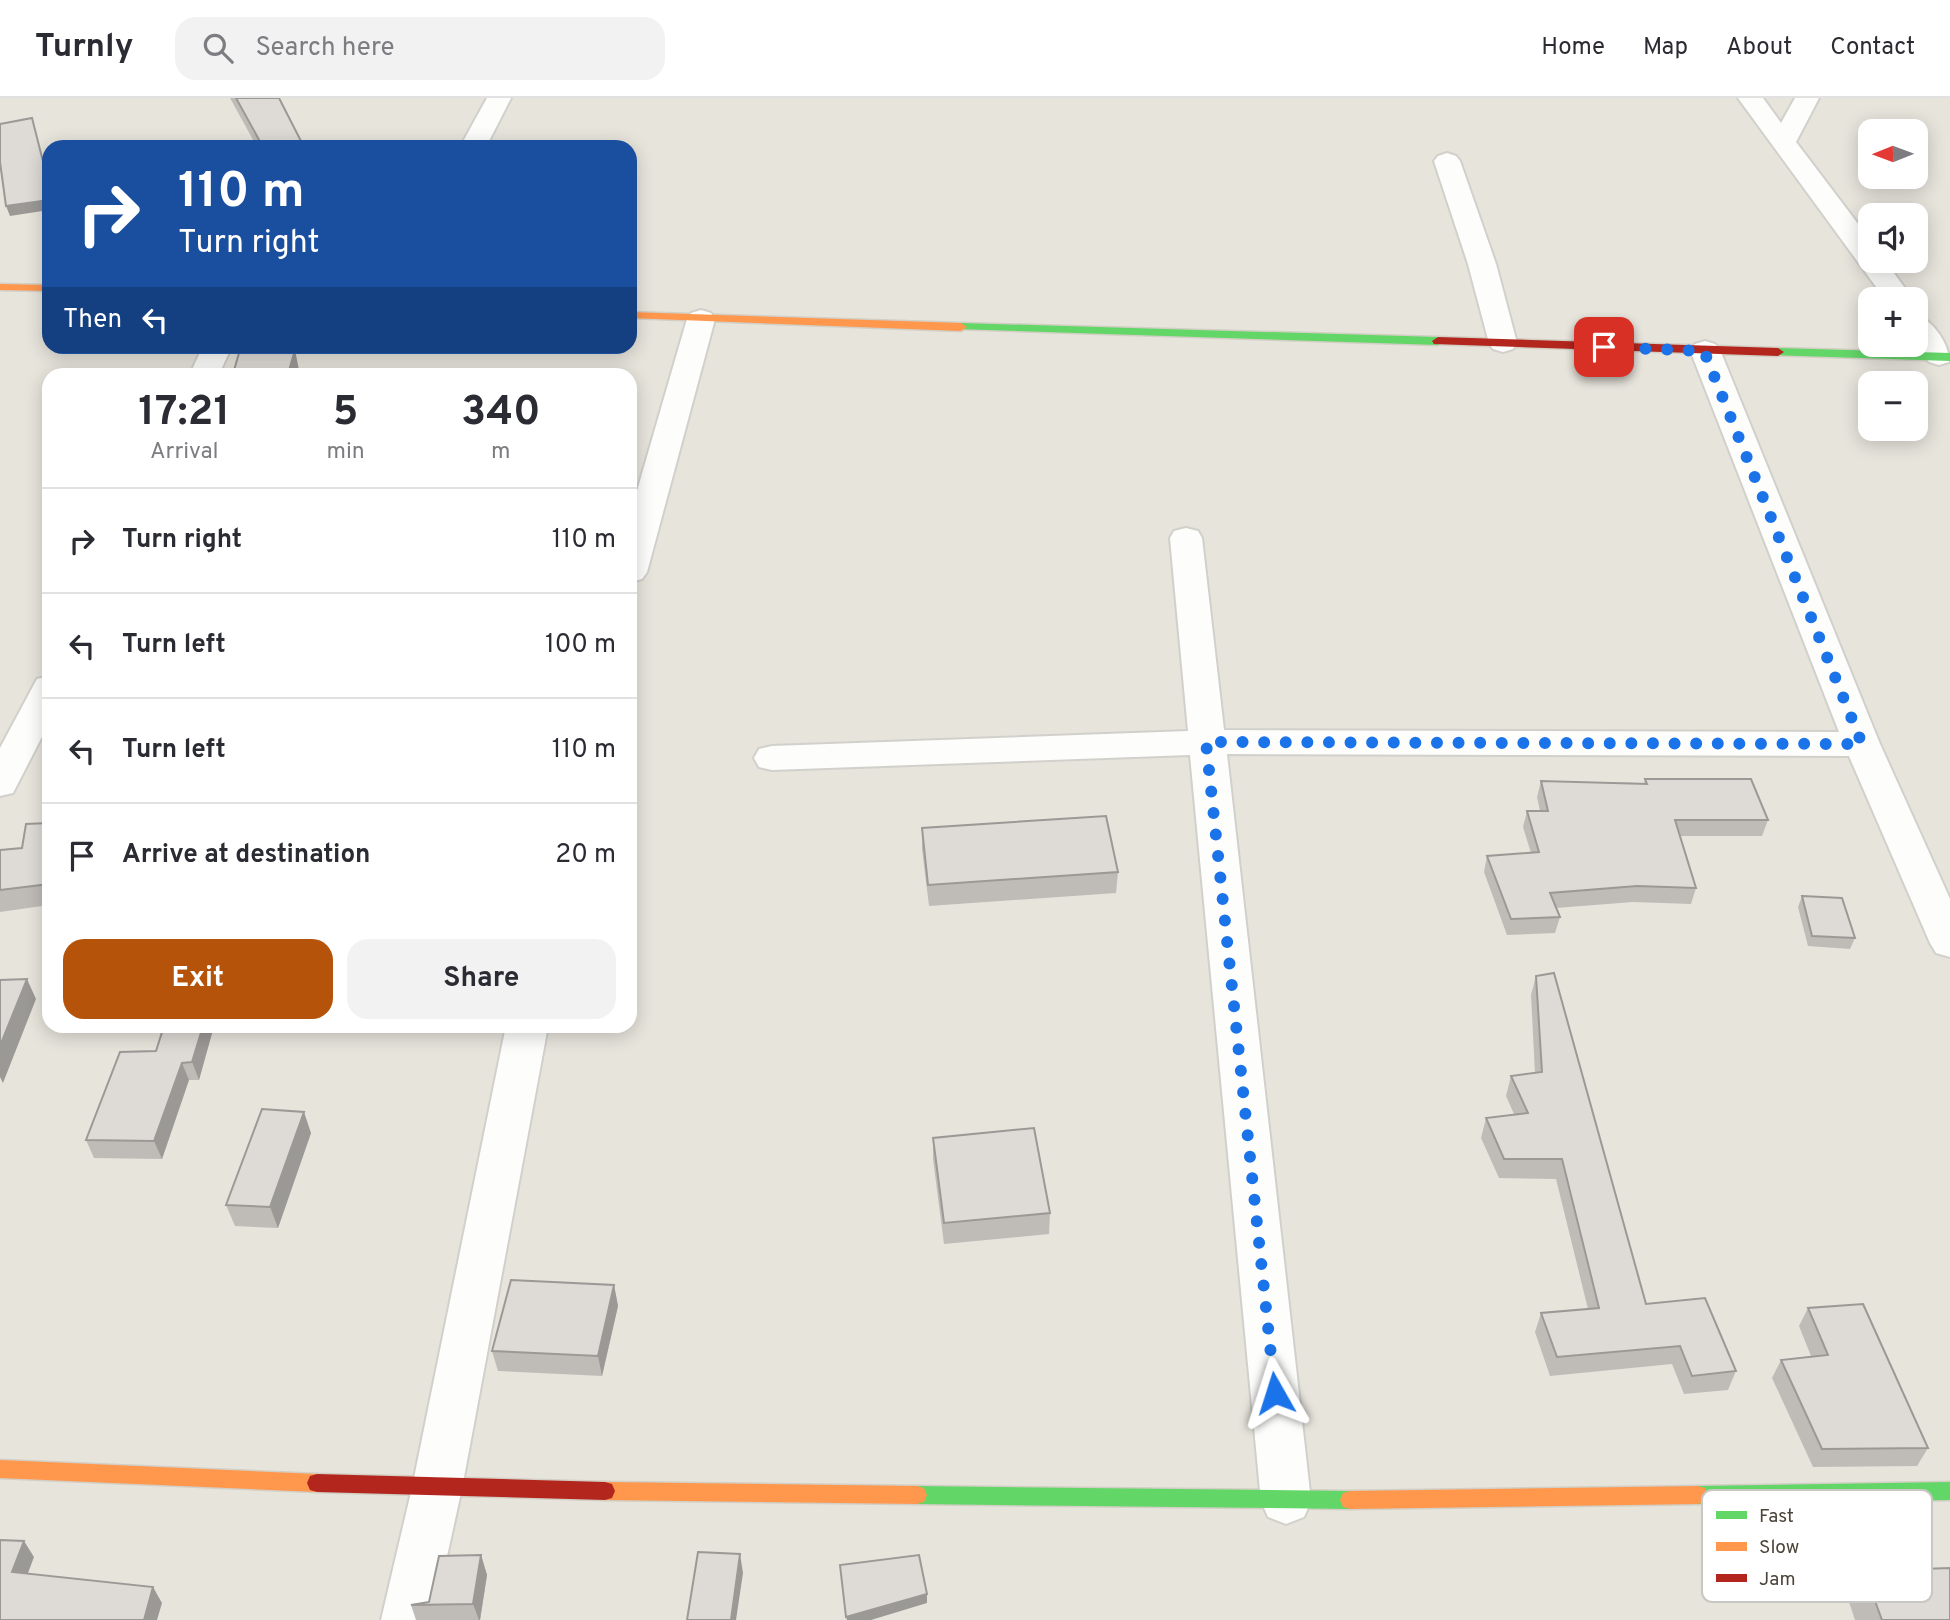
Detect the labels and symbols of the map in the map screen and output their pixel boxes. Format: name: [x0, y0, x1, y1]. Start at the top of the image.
north arrow: [1858, 119, 1928, 189]
pin: [1574, 317, 1634, 377]
position arrow: [1238, 1356, 1312, 1430]
legend: [1702, 1490, 1932, 1602]
text: Fast: [1759, 1505, 1794, 1529]
text: Slow: [1759, 1536, 1799, 1560]
text: Jam: [1759, 1568, 1796, 1592]

